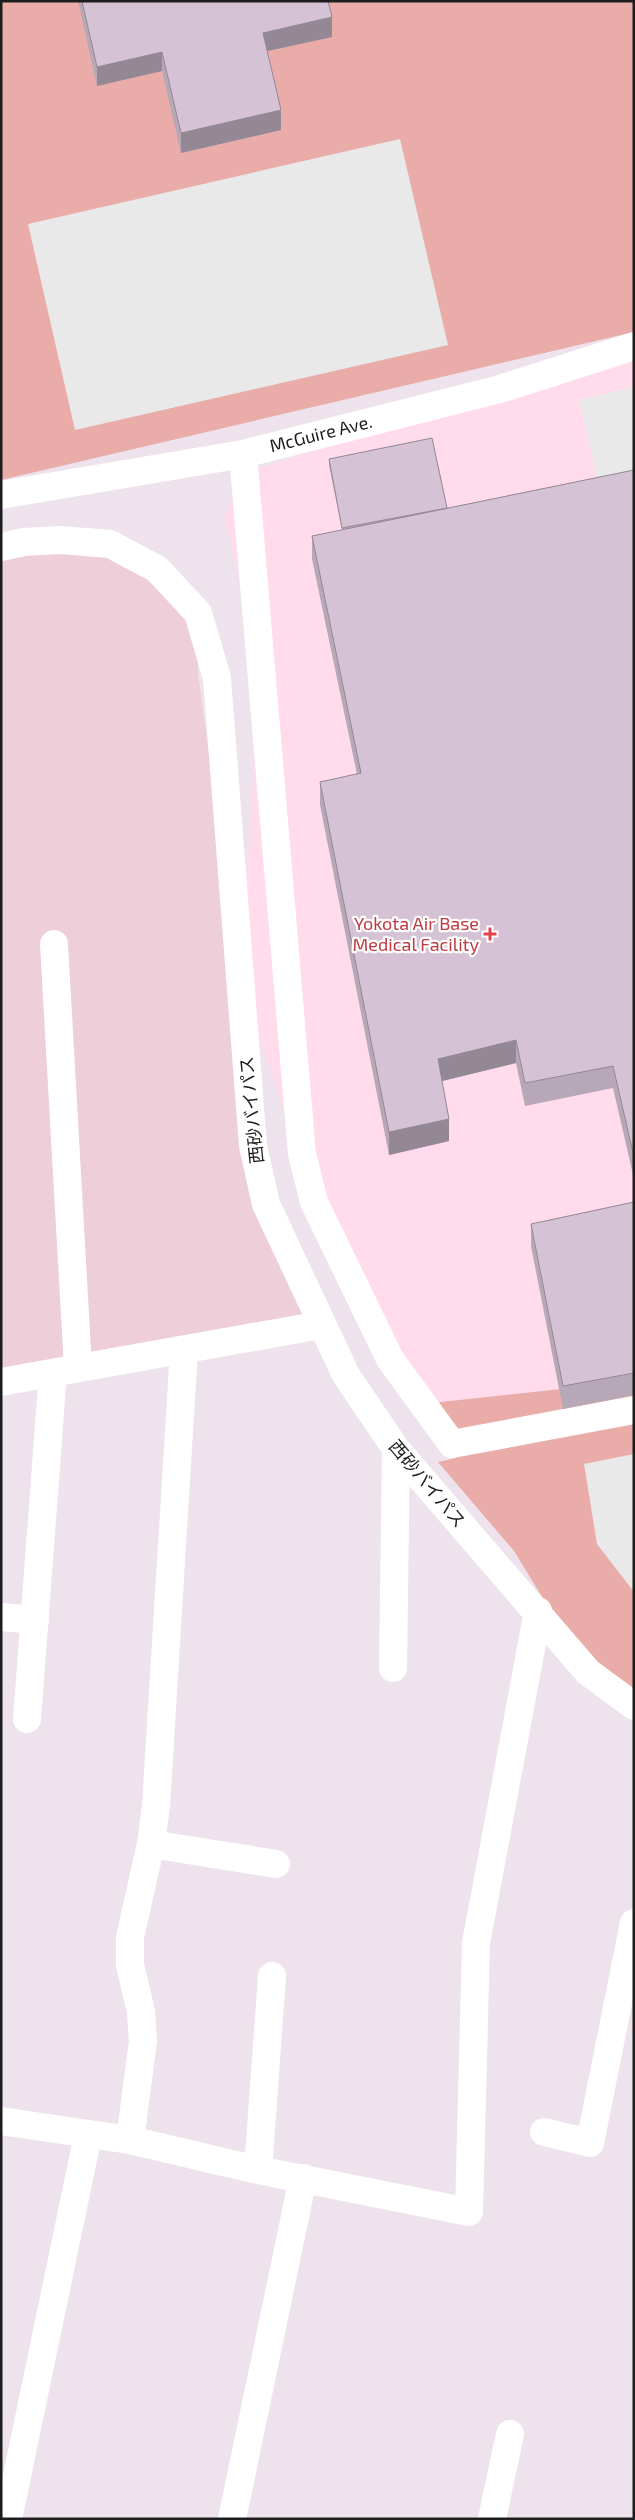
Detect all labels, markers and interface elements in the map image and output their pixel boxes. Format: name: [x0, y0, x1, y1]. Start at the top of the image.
street label: McGuire Ave.: [267, 410, 374, 456]
place label: Yokota Air Base Medical Facility: [353, 912, 479, 955]
marker: Yokota Air Base Medical Facility: [483, 927, 497, 941]
street label: 西砂バイパス: [234, 1055, 268, 1165]
street label: 西砂バイパス: [385, 1435, 471, 1532]

